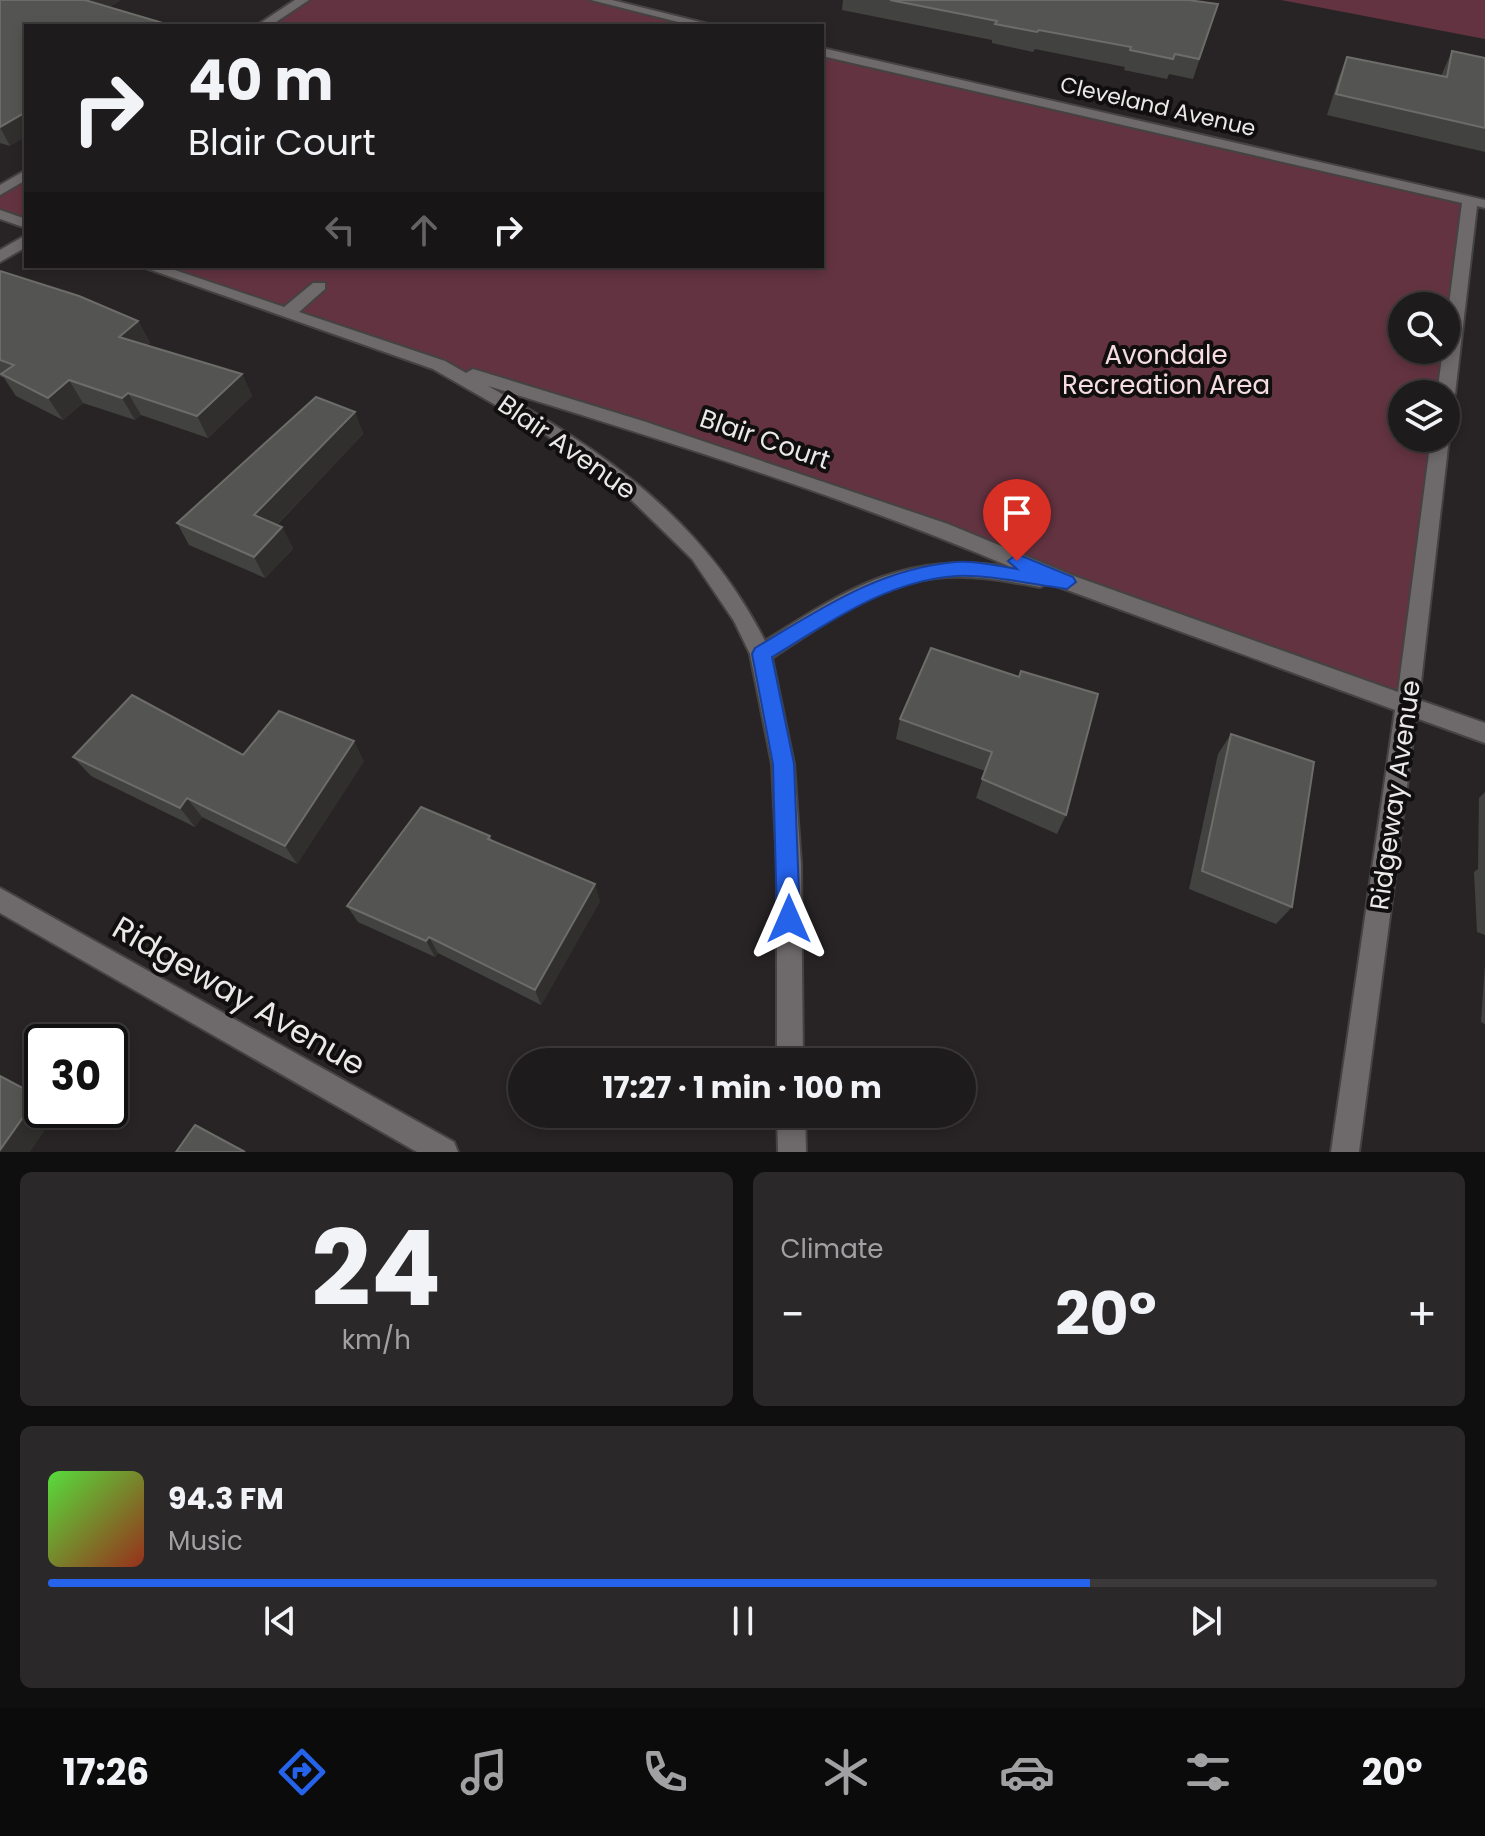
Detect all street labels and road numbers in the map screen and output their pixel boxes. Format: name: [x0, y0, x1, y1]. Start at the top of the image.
street label: Cleveland Avenue: [1057, 69, 1259, 144]
street label: Blair Avenue: [491, 386, 643, 508]
street label: Blair Court: [695, 400, 835, 478]
street label: Ridgeway Avenue: [1361, 678, 1429, 912]
street label: Ridgeway Avenue: [105, 905, 374, 1086]

